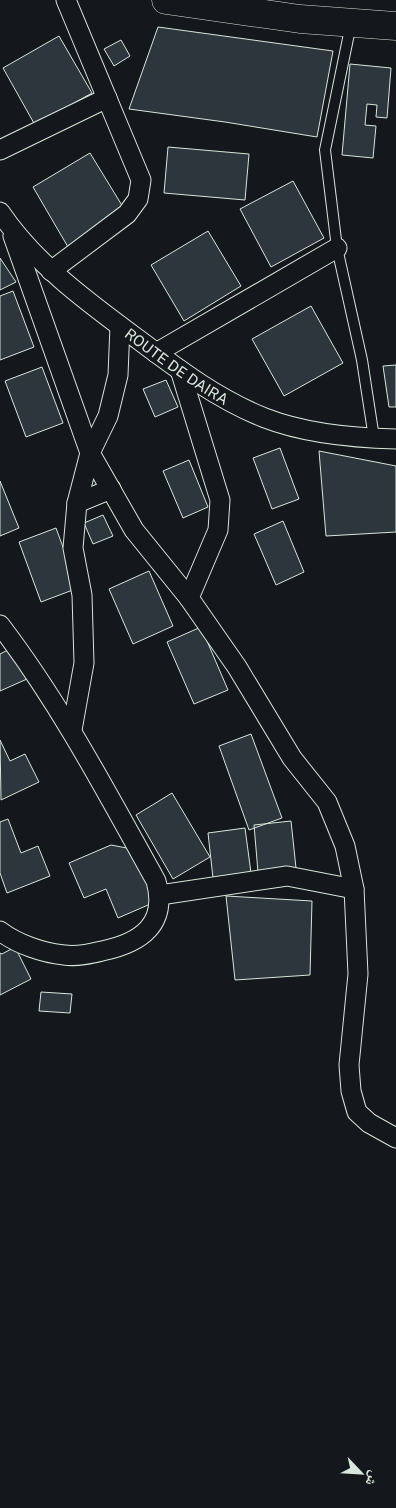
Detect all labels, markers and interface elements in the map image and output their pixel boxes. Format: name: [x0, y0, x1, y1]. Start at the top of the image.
street label: ROUTE DE DAIRA: [122, 324, 232, 408]
north arrow: [336, 1448, 386, 1498]
text: ش: [361, 1468, 383, 1489]

